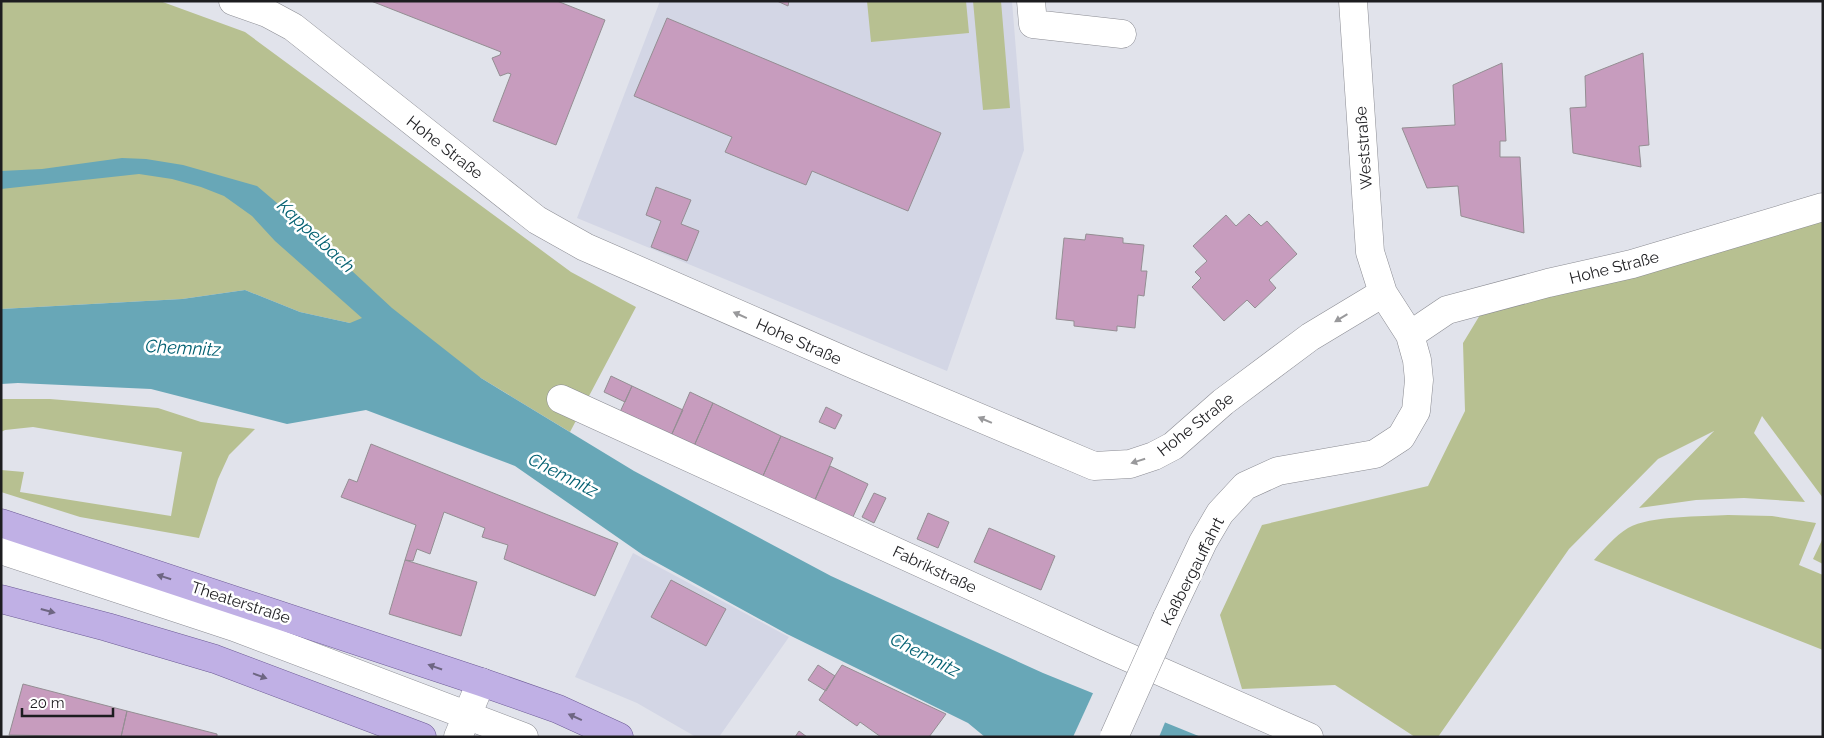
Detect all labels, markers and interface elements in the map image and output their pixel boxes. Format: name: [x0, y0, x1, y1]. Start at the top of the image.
street label: Weststraße: [1351, 106, 1376, 190]
street label: Hohe Straße: [403, 112, 487, 183]
water label: Kappelbach: [273, 195, 359, 277]
street label: Hohe Straße: [1567, 247, 1661, 288]
one-way arrow: [733, 310, 747, 318]
one-way arrow: [1335, 313, 1348, 322]
street label: Hohe Straße: [753, 314, 844, 369]
water label: Chemnitz: [145, 335, 222, 360]
street label: Hohe Straße: [1153, 389, 1237, 460]
one-way arrow: [978, 416, 992, 424]
water label: Chemnitz: [525, 448, 602, 501]
one-way arrow: [1130, 458, 1145, 466]
street label: Kaßbergauffahrt: [1157, 513, 1228, 629]
street label: Fabrikstraße: [890, 542, 980, 597]
one-way arrow: [157, 572, 172, 580]
street label: Theaterstraße: [189, 578, 293, 627]
one-way arrow: [41, 607, 56, 615]
water label: Chemnitz: [887, 628, 964, 681]
one-way arrow: [427, 663, 442, 670]
one-way arrow: [253, 673, 268, 681]
scale bar: [22, 686, 114, 718]
text: 20 m: [30, 694, 65, 712]
one-way arrow: [568, 712, 582, 720]

